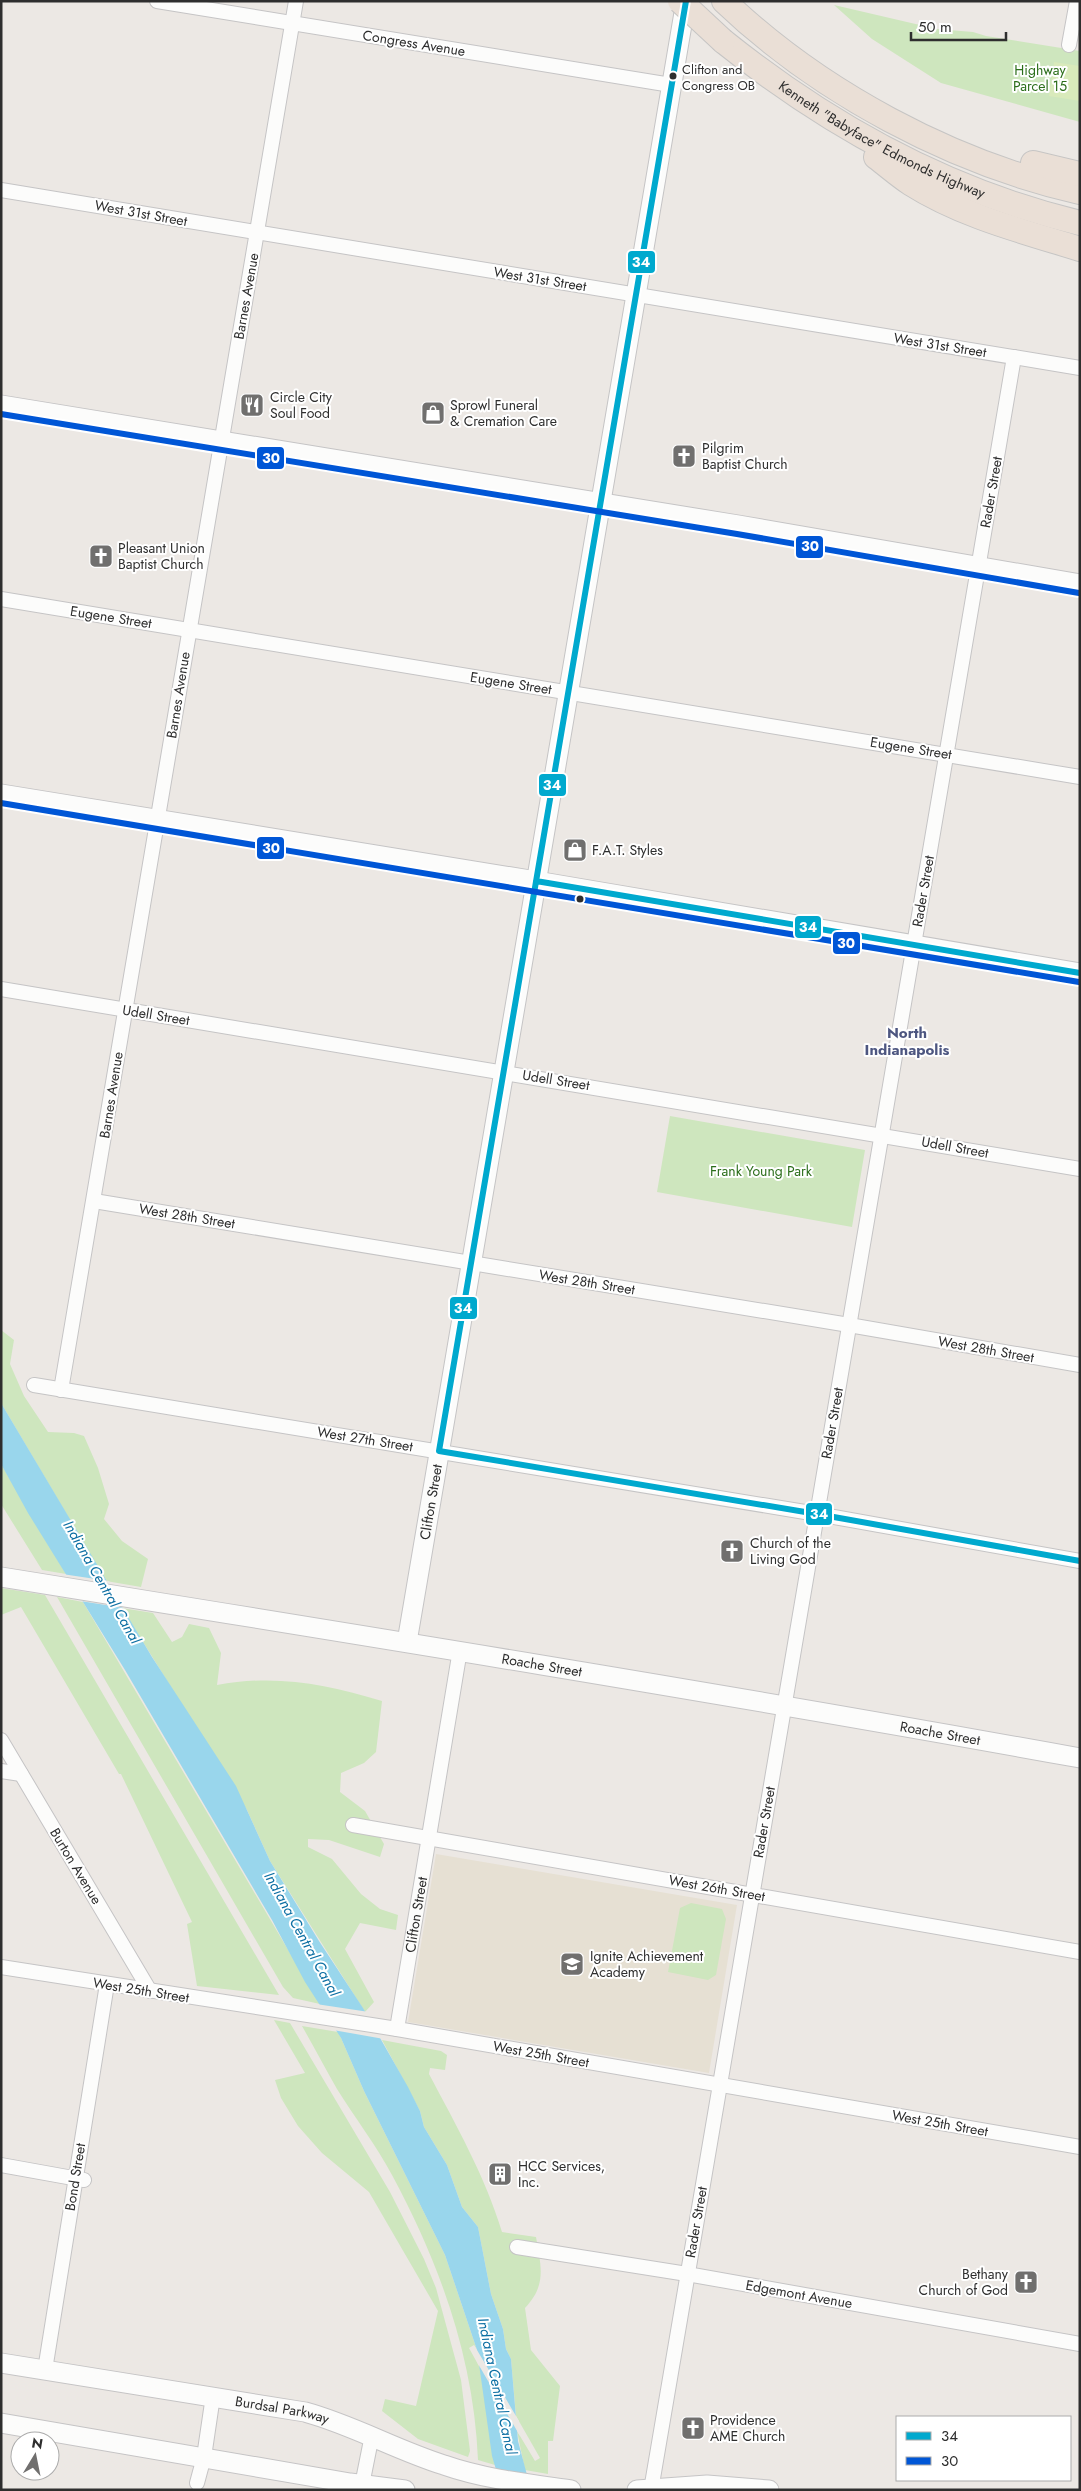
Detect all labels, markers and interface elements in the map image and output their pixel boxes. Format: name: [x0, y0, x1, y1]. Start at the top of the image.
scale bar: [911, 10, 1006, 42]
text: 50 m: [918, 16, 952, 38]
street label: Congress Avenue: [361, 25, 467, 61]
place label: Clifton and Congress OB: [682, 60, 755, 95]
park label: Highway Parcel 15: [1013, 60, 1067, 96]
marker: Clifton and Congress OB: [668, 71, 678, 81]
street label: Kenneth "Babyface" Edmonds Highway: [775, 76, 989, 203]
street label: West 31st Street: [93, 195, 190, 231]
line badge: 34: [627, 250, 656, 274]
street label: Barnes Avenue: [229, 251, 263, 341]
text: 34: [632, 252, 650, 272]
street label: West 31st Street: [492, 262, 588, 296]
street label: West 31st Street: [892, 328, 988, 362]
place label: Circle City Soul Food: [270, 387, 333, 423]
restaurant icon: Circle City Soul Food: [239, 392, 265, 418]
place label: Sprowl Funeral & Cremation Care: [450, 395, 557, 431]
shop icon: Sprowl Funeral & Cremation Care: [420, 400, 446, 426]
place label: Pilgrim Baptist Church: [702, 438, 788, 474]
church icon: Pilgrim Baptist Church: [671, 443, 697, 469]
line badge: 30: [256, 446, 285, 470]
text: 30: [262, 448, 280, 468]
street label: Rader Street: [975, 454, 1007, 529]
line badge: 30: [795, 535, 824, 559]
text: 30: [801, 536, 819, 556]
place label: Pleasant Union Baptist Church: [118, 538, 205, 574]
church icon: Pleasant Union Baptist Church: [88, 543, 114, 569]
street label: Eugene Street: [69, 601, 154, 633]
street label: Barnes Avenue: [161, 650, 195, 740]
street label: Eugene Street: [469, 667, 554, 699]
street label: Eugene Street: [869, 732, 954, 764]
line badge: 34: [538, 773, 567, 797]
text: 34: [543, 775, 561, 795]
line badge: 30: [256, 836, 285, 860]
shop icon: F.A.T. Styles: [562, 837, 588, 863]
text: 30: [262, 838, 280, 858]
place label: F.A.T. Styles: [592, 840, 663, 860]
street label: Rader Street: [907, 853, 939, 928]
unlabelled marker: [575, 894, 585, 904]
line badge: 34: [794, 915, 822, 939]
text: 34: [799, 917, 817, 937]
line badge: 30: [832, 931, 861, 955]
text: 30: [837, 933, 855, 953]
street label: Udell Street: [121, 1000, 192, 1030]
district label: North Indianapolis: [865, 1022, 950, 1061]
street label: Barnes Avenue: [94, 1050, 128, 1140]
street label: Udell Street: [521, 1065, 592, 1095]
street label: Udell Street: [920, 1131, 991, 1163]
park label: Frank Young Park: [710, 1161, 813, 1181]
street label: West 28th Street: [137, 1199, 237, 1234]
street label: West 28th Street: [537, 1265, 637, 1300]
line badge: 34: [449, 1296, 478, 1320]
text: 34: [454, 1298, 472, 1318]
street label: West 28th Street: [936, 1331, 1036, 1367]
street label: Rader Street: [816, 1385, 848, 1460]
street label: West 27th Street: [316, 1422, 415, 1457]
street label: Clifton Street: [415, 1462, 447, 1541]
line badge: 34: [805, 1502, 833, 1526]
text: 34: [810, 1504, 828, 1524]
water label: Indiana Central Canal: [58, 1516, 147, 1648]
place label: Church of the Living God: [750, 1533, 831, 1569]
church icon: Church of the Living God: [719, 1538, 745, 1564]
street label: Roache Street: [500, 1649, 584, 1682]
street label: Roache Street: [898, 1716, 982, 1750]
street label: Rader Street: [748, 1784, 780, 1859]
street label: Burton Avenue: [45, 1824, 107, 1908]
water label: Indiana Central Canal: [259, 1868, 346, 2001]
street label: West 26th Street: [667, 1870, 767, 1906]
street label: Clifton Street: [400, 1875, 432, 1954]
place label: Ignite Achievement Academy: [590, 1946, 704, 1982]
school or university icon: Ignite Achievement Academy: [559, 1951, 585, 1977]
street label: West 25th Street: [91, 1973, 191, 2008]
street label: West 25th Street: [491, 2036, 591, 2072]
street label: West 25th Street: [890, 2105, 990, 2141]
street label: Bond Street: [60, 2141, 90, 2212]
place label: HCC Services, Inc.: [518, 2156, 605, 2192]
building icon: HCC Services, Inc.: [487, 2161, 513, 2187]
street label: Rader Street: [680, 2184, 712, 2259]
place label: Bethany Church of God: [919, 2264, 1009, 2300]
church icon: Bethany Church of God: [1013, 2269, 1039, 2295]
street label: Edgemont Avenue: [744, 2275, 854, 2313]
water label: Indiana Central Canal: [472, 2316, 522, 2457]
street label: Burdsal Parkway: [234, 2391, 333, 2429]
place label: Providence AME Church: [710, 2410, 785, 2446]
church icon: Providence AME Church: [680, 2415, 706, 2441]
legend: [896, 2416, 1071, 2481]
text: 34: [941, 2425, 958, 2447]
north arrow: [10, 2431, 60, 2481]
text: N: [30, 2432, 44, 2454]
text: 30: [941, 2450, 958, 2472]

